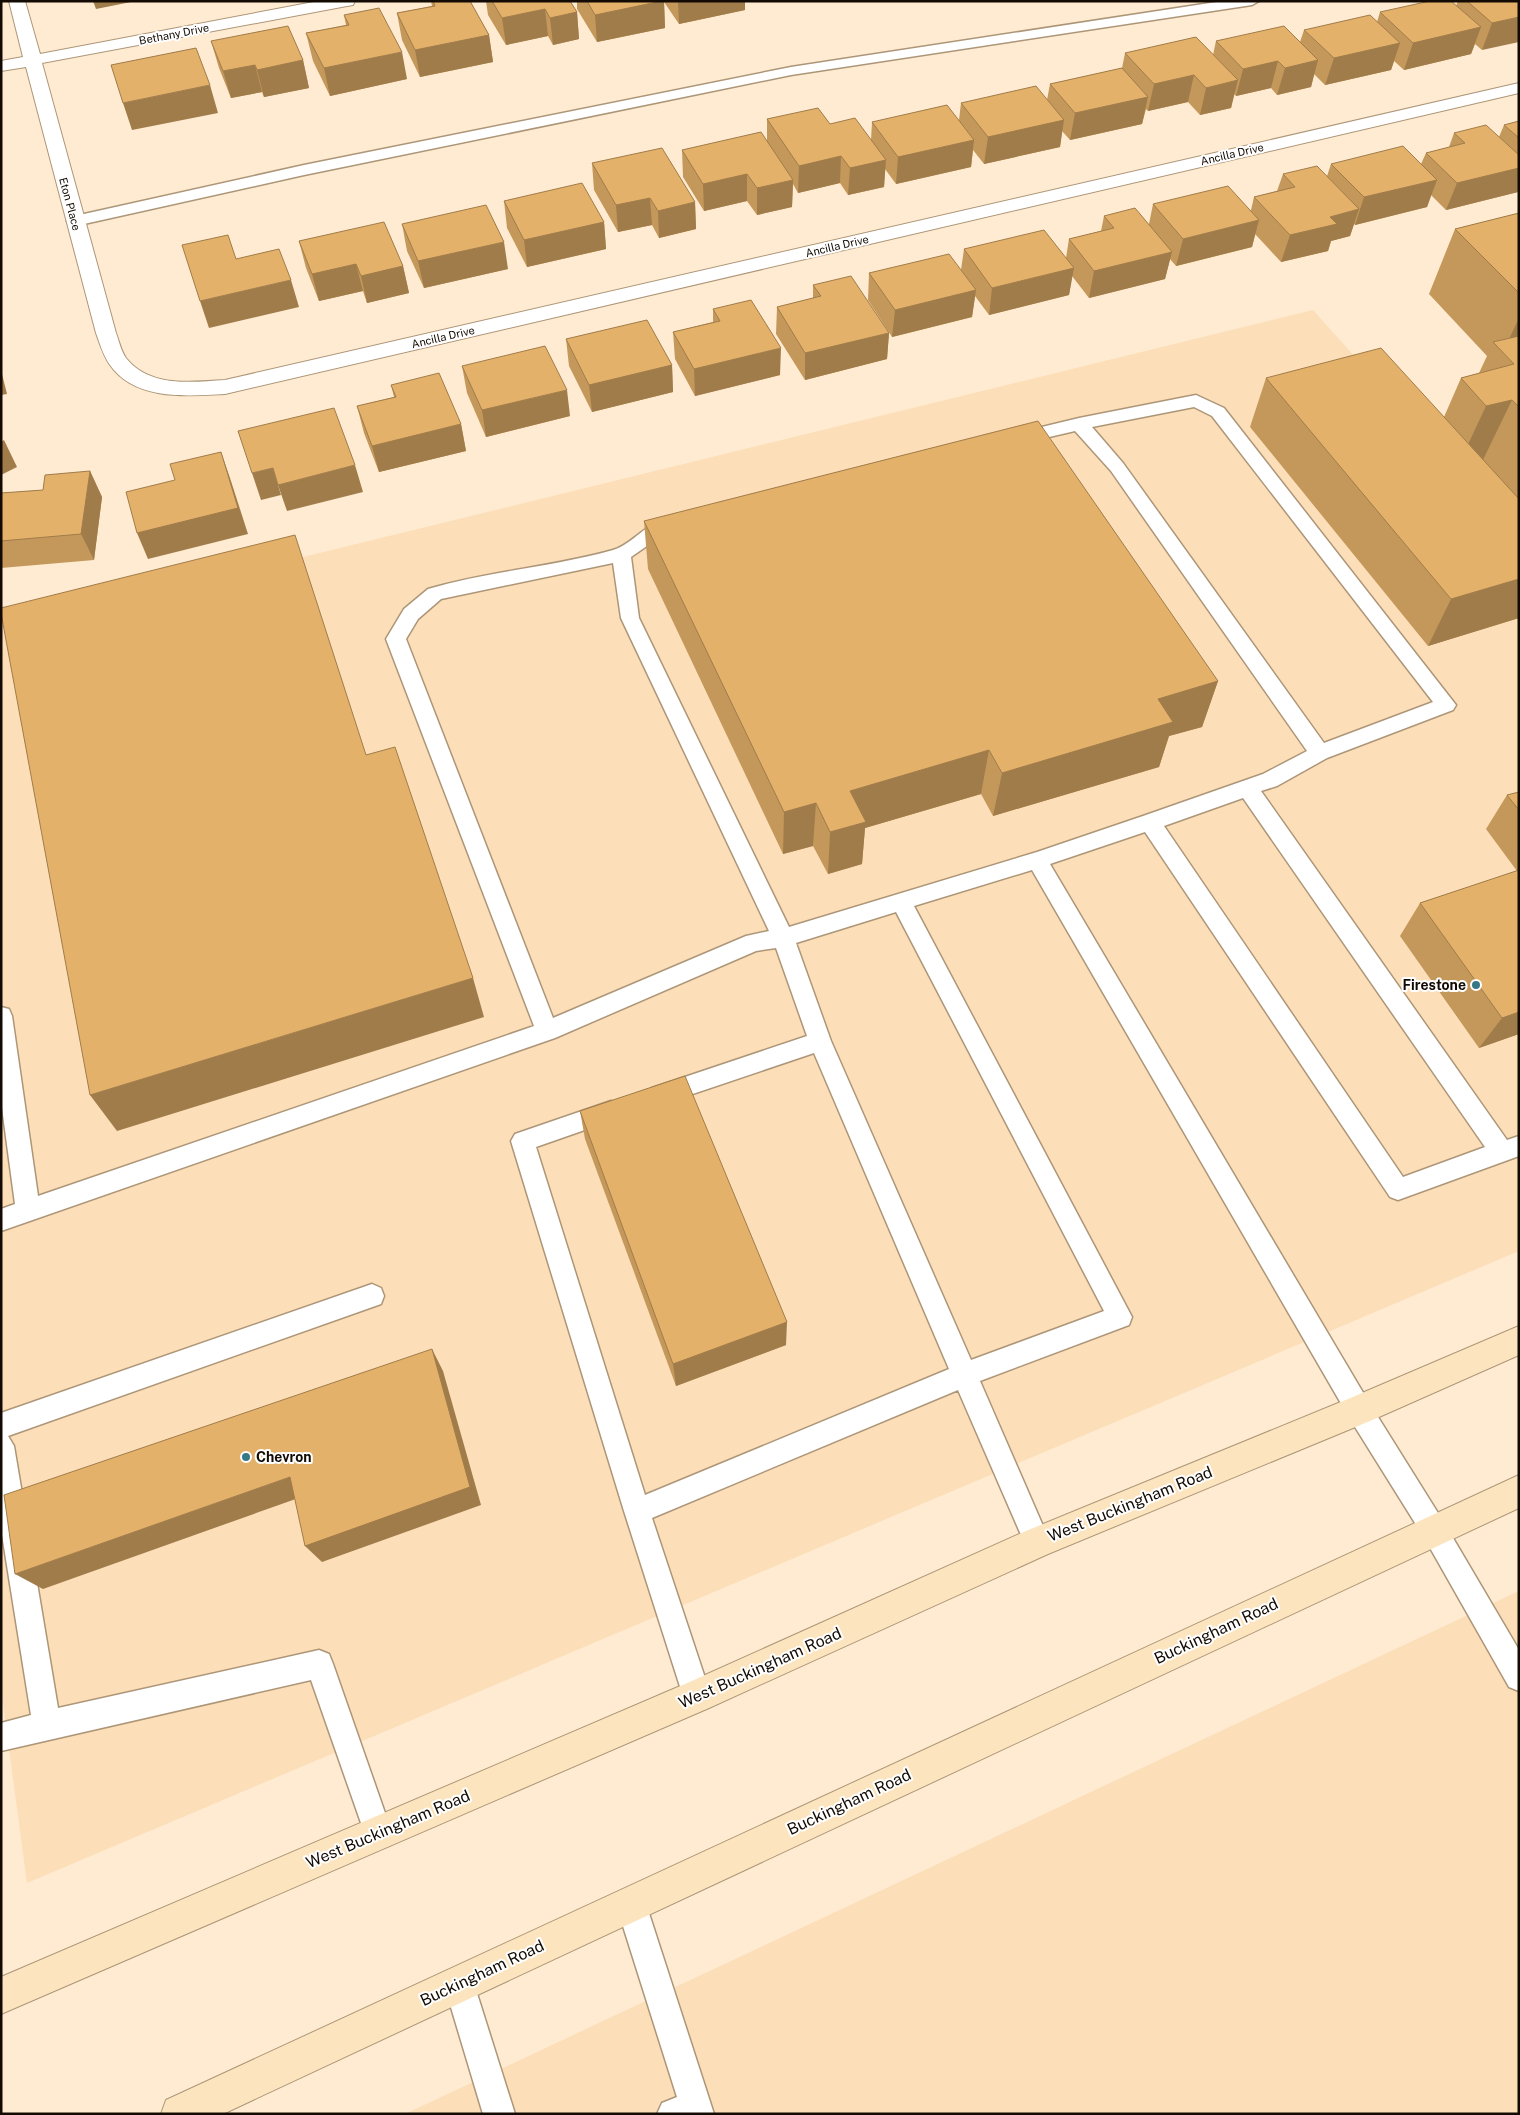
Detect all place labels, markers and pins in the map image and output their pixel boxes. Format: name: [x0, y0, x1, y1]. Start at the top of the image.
place label: Firestone: [1402, 977, 1466, 993]
marker: Firestone: [1470, 979, 1482, 991]
place label: Chevron: [256, 1449, 312, 1465]
marker: Chevron: [240, 1451, 252, 1463]

